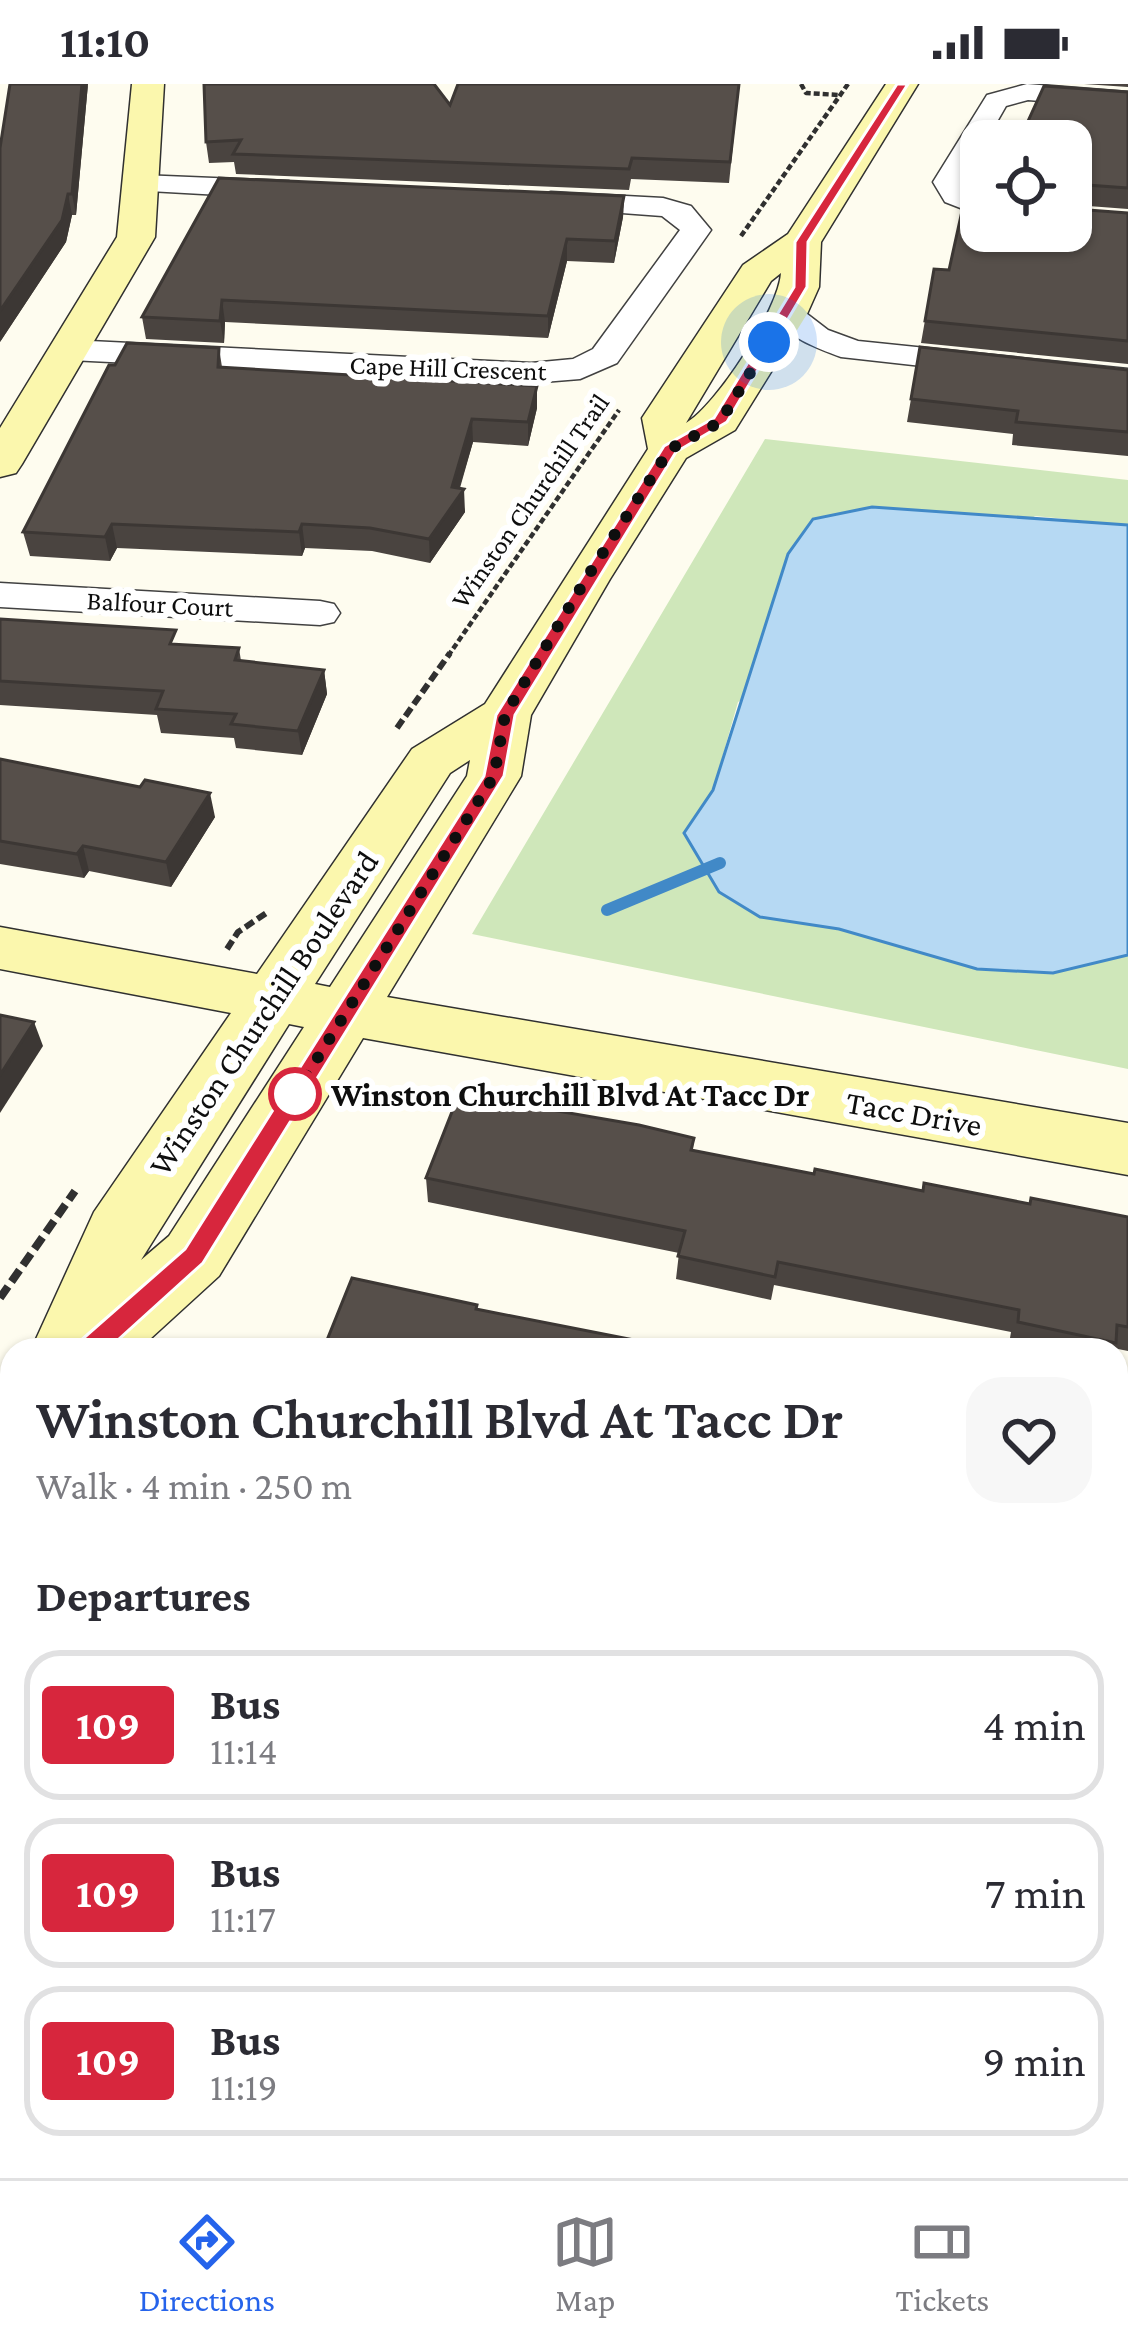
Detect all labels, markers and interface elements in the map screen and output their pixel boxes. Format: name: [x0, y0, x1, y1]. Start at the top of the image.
text: 11:10: [60, 17, 150, 67]
map controls: [960, 120, 1092, 252]
button: locate: [960, 120, 1092, 252]
your location: [739, 312, 799, 372]
street label: Cape Hill Crescent: [349, 350, 548, 386]
street label: Winston Churchill Trail: [445, 388, 615, 614]
street label: Balfour Court: [86, 585, 235, 623]
street label: Winston Churchill Boulevard: [141, 844, 385, 1182]
marker: Winston Churchill Blvd At Tacc Dr: [270, 1069, 320, 1119]
place label: Winston Churchill Blvd At Tacc Dr: [330, 1076, 809, 1113]
street label: Tacc Drive: [843, 1083, 985, 1143]
button: heart: [966, 1377, 1092, 1503]
text: Winston Churchill Blvd At Tacc Dr: [36, 1387, 843, 1450]
text: Walk · 4 min · 250 m: [36, 1464, 352, 1507]
text: Departures: [36, 1571, 251, 1621]
text: Bus: [210, 1679, 280, 1729]
text: 4 min: [982, 1700, 1086, 1750]
text: 109: [76, 1701, 140, 1748]
text: 11:14: [210, 1729, 278, 1772]
text: Bus: [210, 1847, 280, 1897]
text: 7 min: [985, 1868, 1086, 1918]
text: 109: [76, 1869, 140, 1916]
text: 11:17: [210, 1897, 276, 1940]
text: Bus: [210, 2015, 280, 2065]
text: 9 min: [983, 2036, 1086, 2086]
text: 109: [76, 2037, 140, 2084]
text: 11:19: [210, 2065, 278, 2108]
tab: Directions: [139, 2209, 275, 2318]
tab: Map: [552, 2209, 618, 2318]
tab: Tickets: [896, 2209, 989, 2318]

